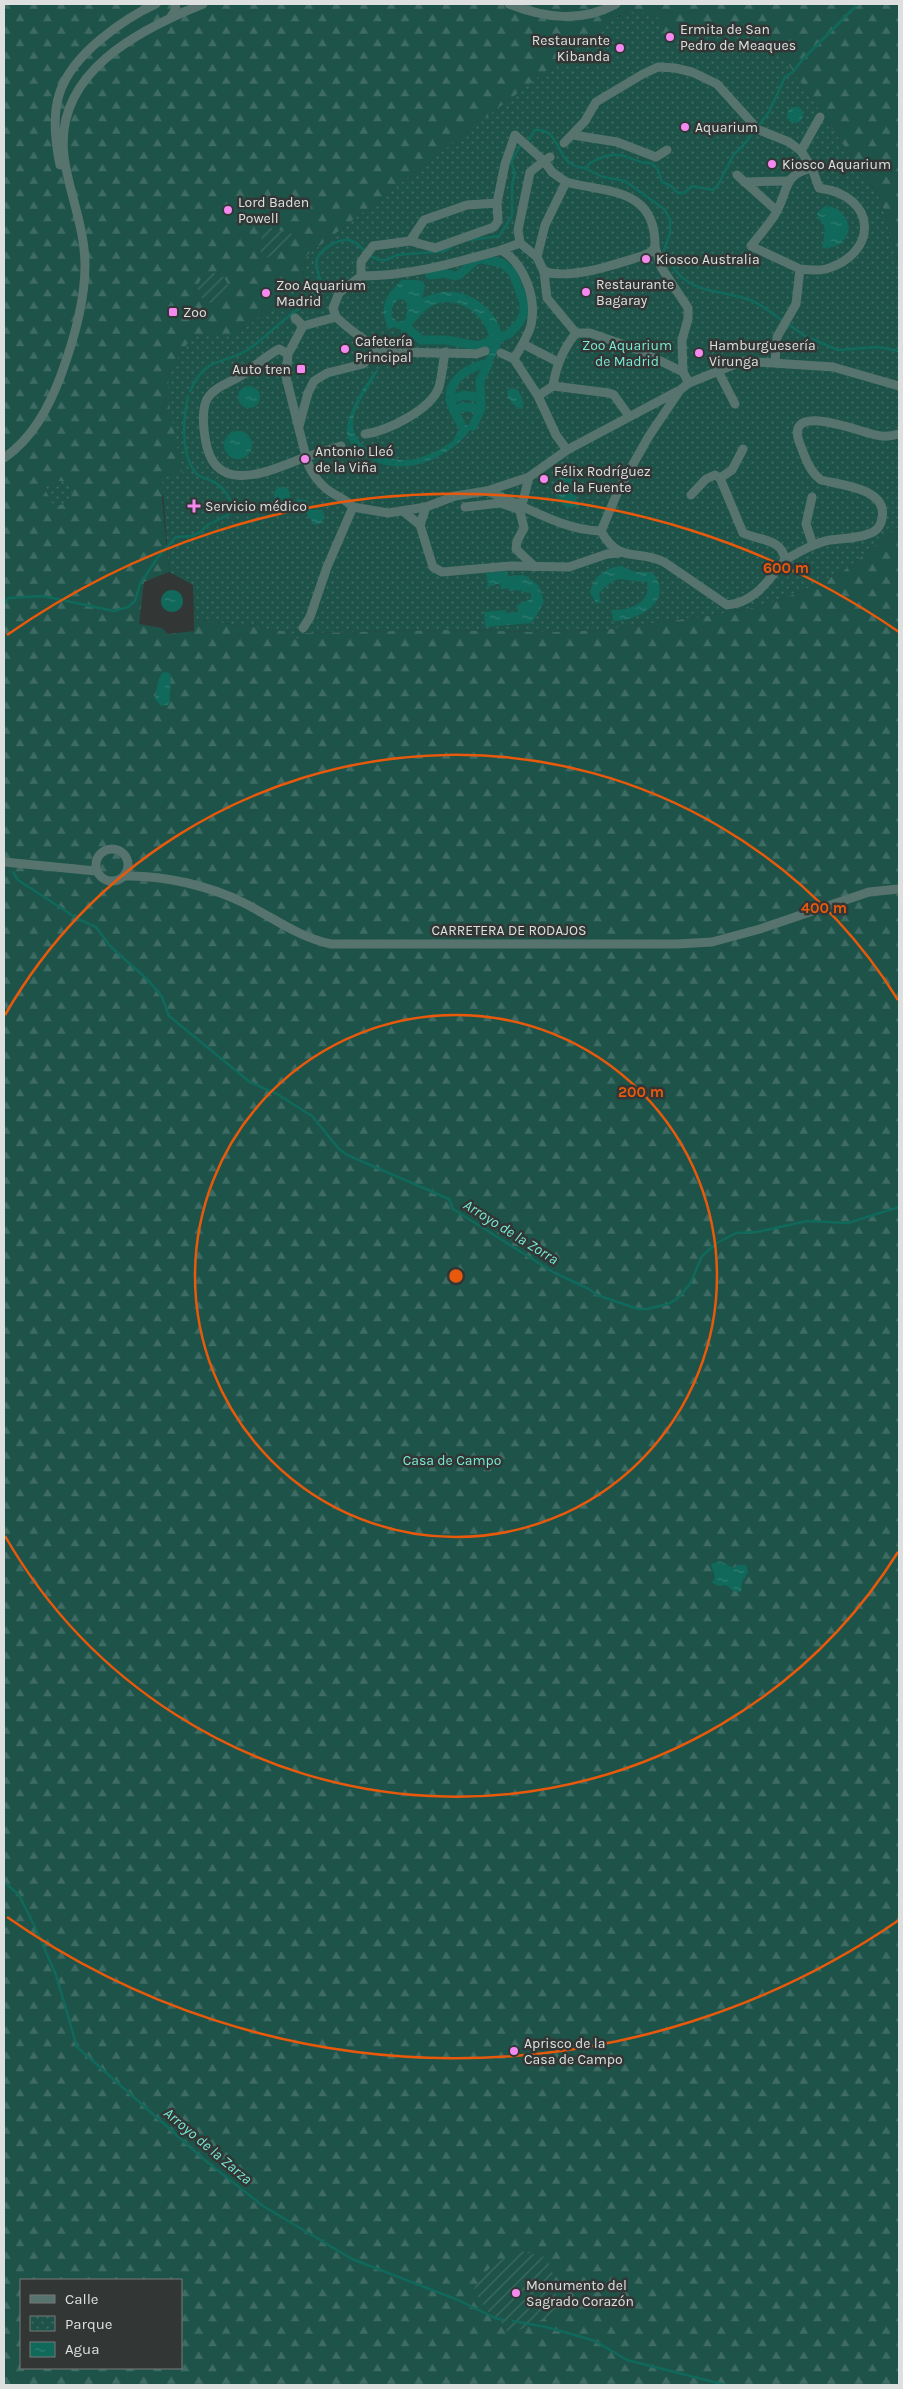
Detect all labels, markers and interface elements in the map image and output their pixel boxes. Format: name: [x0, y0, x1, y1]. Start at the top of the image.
place label: Ermita de San Pedro de Meaques: [680, 21, 796, 54]
marker: Ermita de San Pedro de Meaques: [664, 31, 676, 43]
place label: Restaurante Kibanda: [532, 32, 610, 65]
marker: Restaurante Kibanda: [614, 42, 626, 54]
place label: Aquarium: [695, 119, 758, 136]
marker: Aquarium: [679, 121, 691, 133]
place label: Kiosco Aquarium: [782, 156, 891, 173]
marker: Kiosco Aquarium: [766, 158, 778, 170]
place label: Lord Baden Powell: [238, 194, 309, 227]
marker: Lord Baden Powell: [222, 204, 234, 216]
place label: Kiosco Australia: [656, 251, 760, 268]
marker: Kiosco Australia: [640, 253, 652, 265]
place label: Restaurante Bagaray: [596, 276, 674, 309]
place label: Zoo Aquarium Madrid: [276, 277, 366, 310]
marker: Restaurante Bagaray: [580, 286, 592, 298]
marker: Zoo Aquarium Madrid: [260, 287, 272, 299]
place label: Zoo: [183, 304, 207, 321]
marker: Zoo: [167, 306, 179, 318]
place label: Cafetería Principal: [355, 333, 413, 366]
park label: Zoo Aquarium de Madrid: [582, 337, 672, 370]
place label: Hamburguesería Virunga: [709, 337, 816, 370]
marker: Cafetería Principal: [339, 343, 351, 355]
marker: Hamburguesería Virunga: [693, 347, 705, 359]
place label: Auto tren: [232, 361, 291, 378]
marker: Auto tren: [295, 363, 307, 375]
place label: Antonio Lleó de la Viña: [315, 443, 393, 476]
marker: Antonio Lleó de la Viña: [299, 453, 311, 465]
place label: Félix Rodríguez de la Fuente: [554, 463, 651, 496]
marker: Félix Rodríguez de la Fuente: [538, 473, 550, 485]
place label: Servicio médico: [205, 498, 307, 515]
marker: Servicio médico: [187, 499, 201, 513]
text: 600 m: [763, 559, 809, 577]
text: 400 m: [801, 899, 847, 917]
street label: CARRETERA DE RODAJOS: [432, 922, 586, 939]
text: 200 m: [618, 1083, 664, 1101]
water label: Arroyo de la Zorra: [460, 1196, 562, 1268]
centre of rings: [447, 1267, 465, 1285]
park label: Casa de Campo: [403, 1452, 501, 1469]
place label: Aprisco de la Casa de Campo: [524, 2035, 623, 2068]
marker: Aprisco de la Casa de Campo: [508, 2045, 520, 2057]
water label: Arroyo de la Zarza: [160, 2104, 256, 2188]
place label: Monumento del Sagrado Corazón: [526, 2277, 634, 2310]
legend: [20, 2279, 182, 2369]
marker: Monumento del Sagrado Corazón: [510, 2287, 522, 2299]
text: Calle: [65, 2290, 99, 2308]
text: Parque: [65, 2315, 113, 2333]
text: Agua: [65, 2340, 99, 2358]

